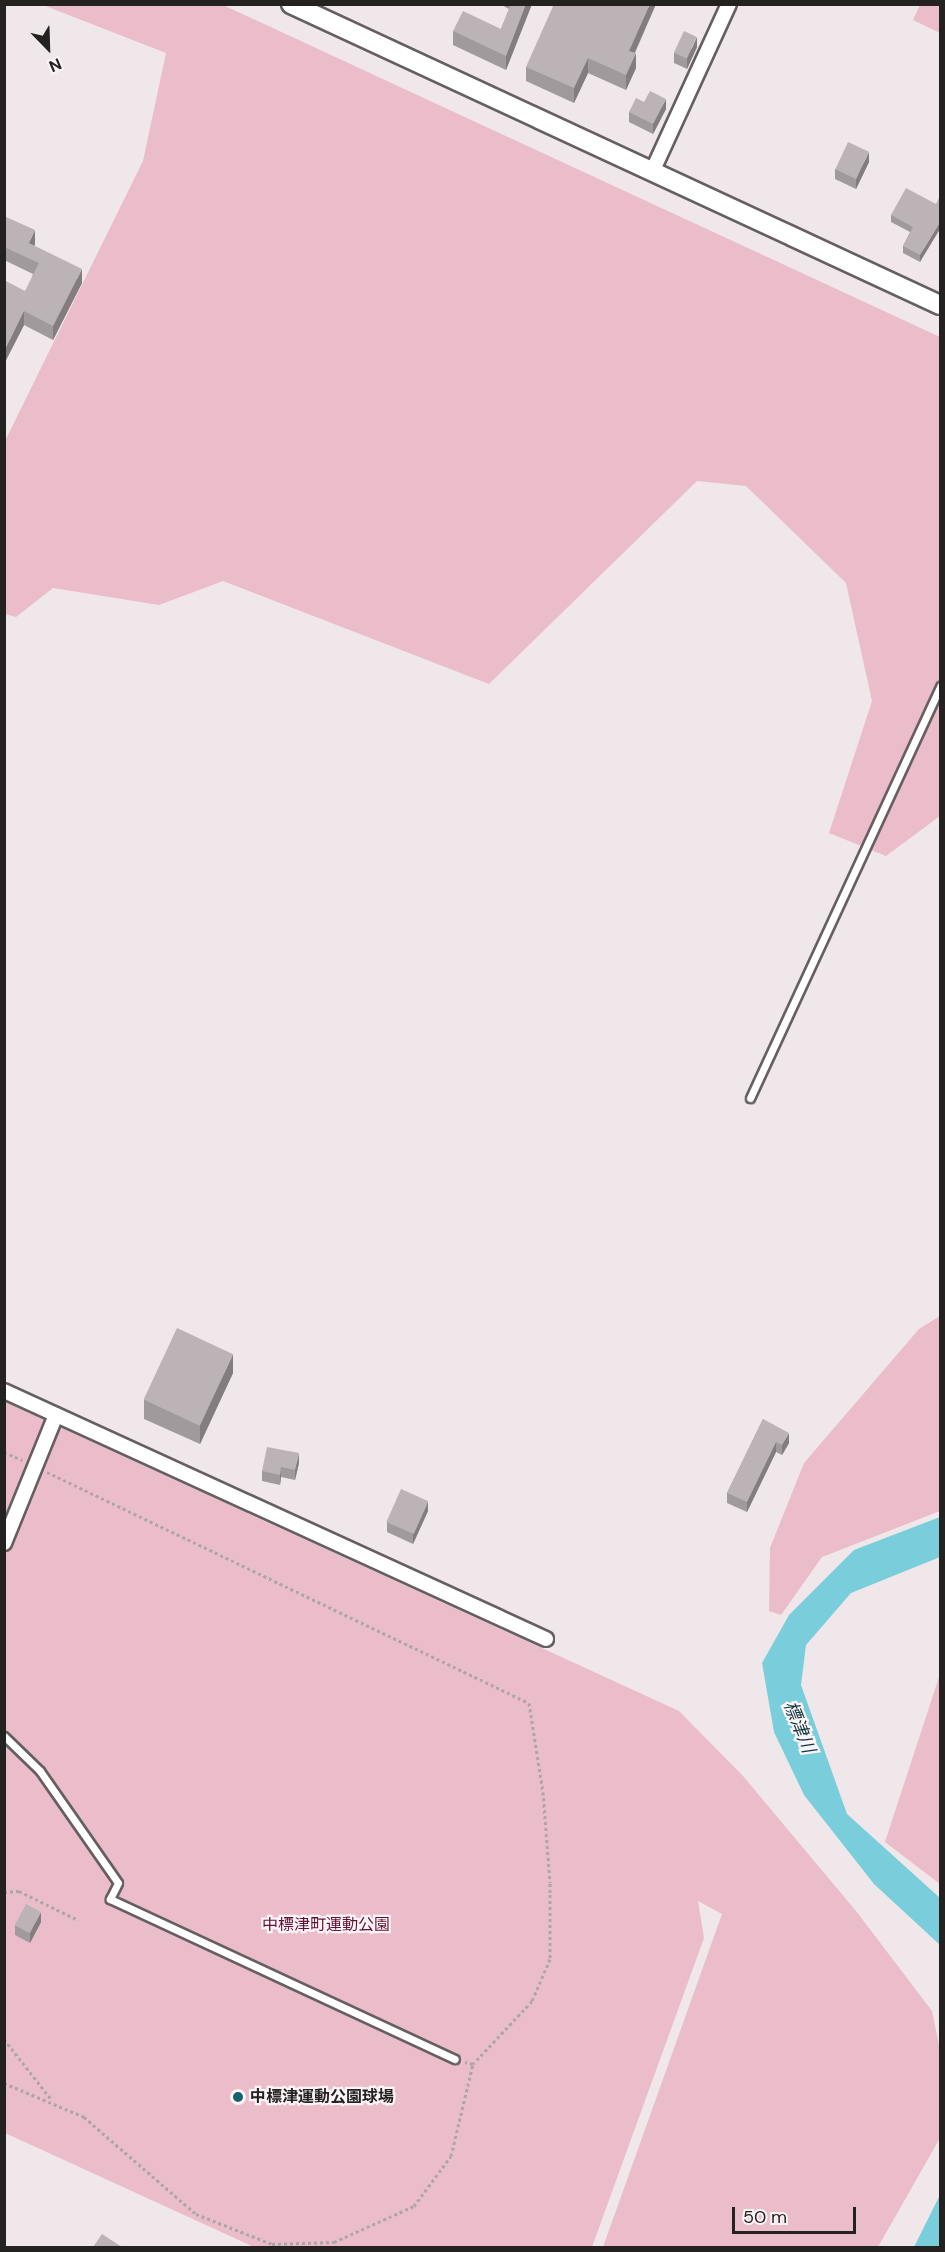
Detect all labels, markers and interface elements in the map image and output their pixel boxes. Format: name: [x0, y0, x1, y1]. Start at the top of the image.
north arrow: [18, 18, 78, 78]
text: N: [46, 53, 65, 77]
water label: 標津川: [779, 1698, 819, 1756]
park label: 中標津町運動公園: [262, 1915, 390, 1935]
place label: 中標津運動公園球場: [250, 2087, 394, 2107]
marker: 中標津運動公園球場: [231, 2090, 245, 2104]
scale bar: [735, 2195, 860, 2233]
text: 50 m: [743, 2205, 787, 2229]

